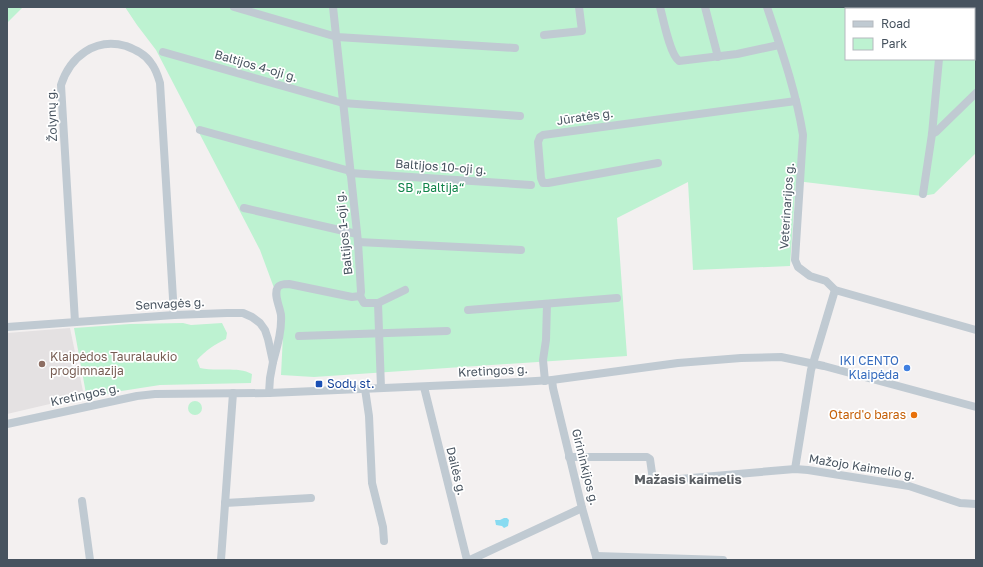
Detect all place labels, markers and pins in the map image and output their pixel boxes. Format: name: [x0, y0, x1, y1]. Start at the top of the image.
place label: Klaipėdos Tauralaukio progimnazija: [50, 349, 177, 378]
place label: IKI CENTO Klaipėda: [840, 353, 899, 382]
marker: Klaipėdos Tauralaukio progimnazija: [37, 359, 47, 369]
marker: IKI CENTO Klaipėda: [902, 363, 912, 373]
place label: Sodų st.: [327, 376, 375, 391]
marker: Sodų st.: [314, 379, 324, 389]
place label: Otard'o baras: [829, 407, 906, 422]
marker: Otard'o baras: [909, 410, 919, 420]

